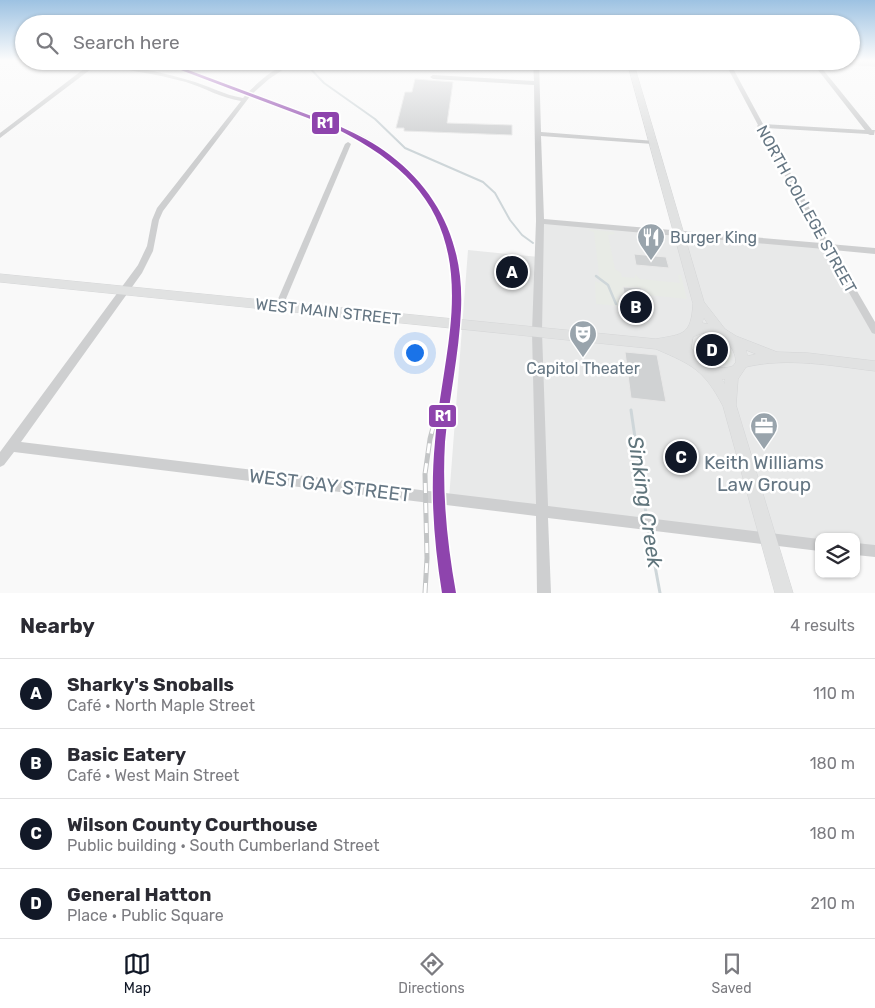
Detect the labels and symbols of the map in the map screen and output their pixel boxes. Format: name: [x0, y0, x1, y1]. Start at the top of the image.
line badge: R1: [311, 111, 340, 135]
text: R1: [317, 115, 333, 132]
street label: NORTH COLLEGE STREET: [752, 122, 861, 296]
restaurant icon: Burger King: [636, 222, 666, 261]
place label: Burger King: [670, 228, 757, 247]
pin: A: [496, 253, 528, 291]
pin: B: [620, 288, 652, 326]
street label: WEST MAIN STREET: [254, 294, 402, 329]
theatre icon: Capitol Theater: [568, 319, 598, 358]
pin: D: [696, 331, 728, 369]
your location: [402, 340, 428, 366]
place label: Capitol Theater: [526, 359, 640, 378]
line badge: R1: [428, 404, 457, 428]
text: R1: [435, 408, 451, 425]
office icon: Keith Williams Law Group: [749, 411, 779, 450]
water label: Sinking Creek: [623, 434, 668, 571]
pin: C: [665, 438, 697, 476]
place label: Keith Williams Law Group: [704, 451, 824, 496]
street label: WEST GAY STREET: [248, 464, 412, 507]

